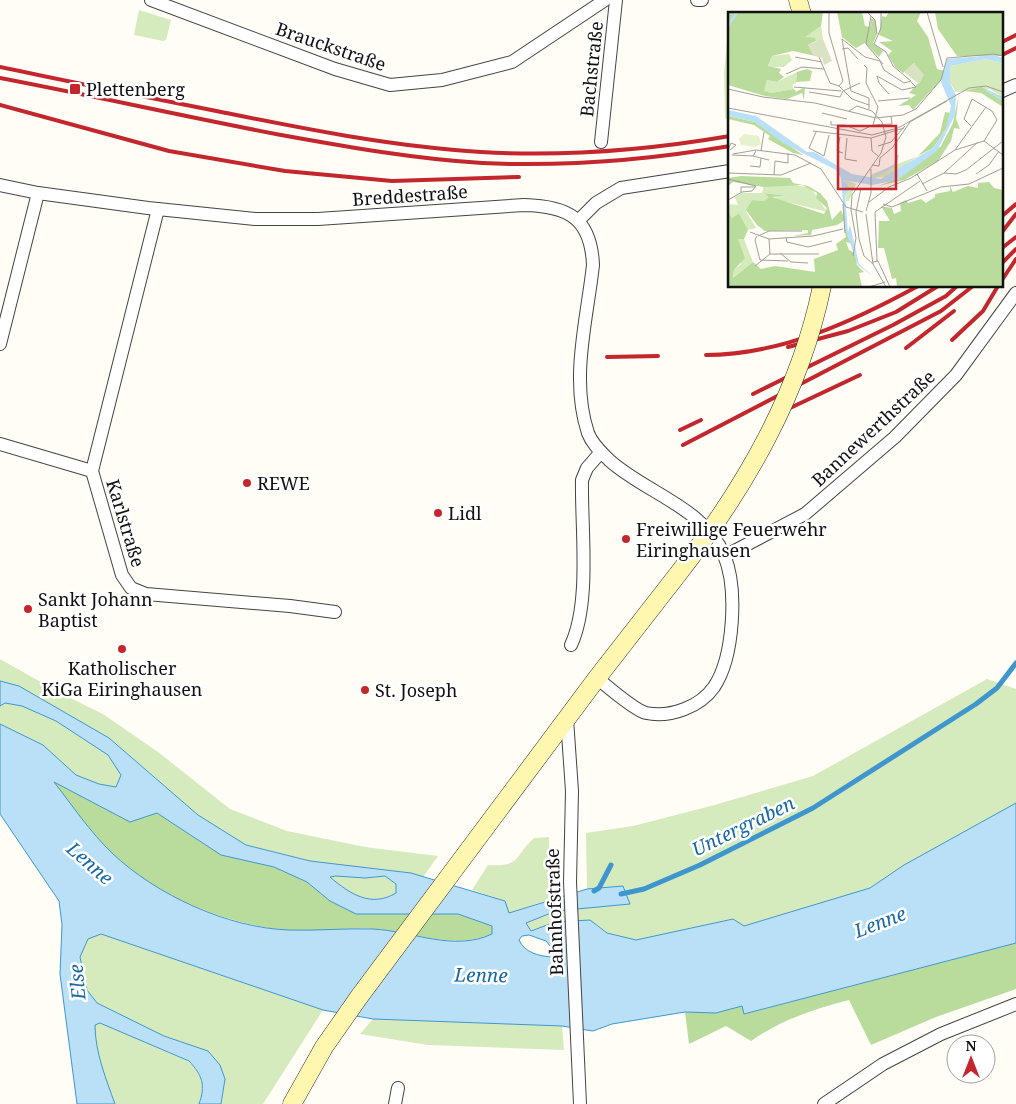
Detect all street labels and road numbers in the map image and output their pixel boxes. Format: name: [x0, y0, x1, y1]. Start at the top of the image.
street label: Brauckstraße: [273, 16, 389, 76]
street label: Bachstraße: [574, 20, 608, 118]
street label: Breddestraße: [351, 179, 469, 211]
street label: Bannewerthstraße: [806, 365, 940, 491]
street label: Karlstraße: [101, 476, 151, 570]
street label: Bahnhofstraße: [540, 848, 568, 976]

